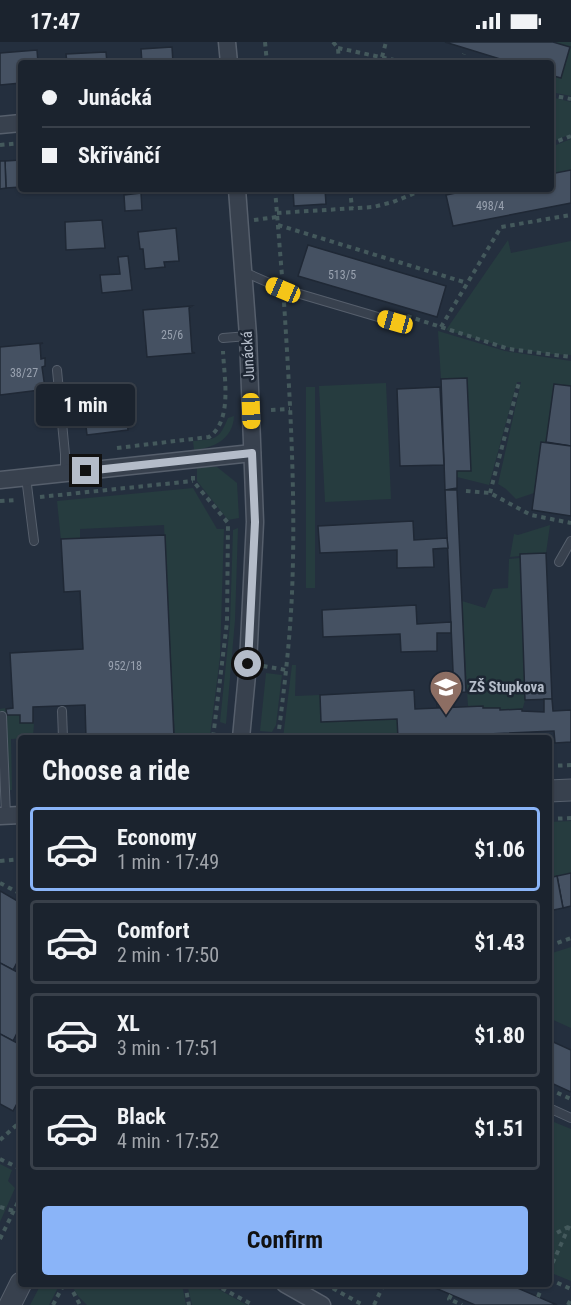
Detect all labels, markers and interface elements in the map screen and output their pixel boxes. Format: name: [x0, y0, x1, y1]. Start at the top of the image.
text: 17:47: [30, 9, 81, 34]
text: Junácká: [78, 85, 152, 110]
text: Skřivánčí: [78, 143, 160, 168]
house number: 498/4: [476, 199, 504, 213]
house number: 513/5: [328, 268, 356, 282]
car: [263, 275, 303, 305]
car: [375, 308, 415, 336]
house number: 25/6: [161, 328, 183, 342]
street label: Junácká: [238, 331, 258, 381]
house number: 38/27: [10, 366, 38, 380]
callout: 1 min: [36, 384, 136, 426]
text: 1 min: [63, 393, 108, 417]
car: [241, 393, 261, 429]
route end: [72, 457, 99, 484]
route start: [234, 650, 261, 677]
house number: 952/18: [108, 659, 142, 673]
school or university icon: ZŠ Stupkova: [428, 669, 464, 716]
place label: ZŠ Stupkova: [469, 678, 544, 696]
text: Choose a ride: [42, 755, 190, 787]
icon: car: [45, 822, 99, 876]
text: Economy: [117, 825, 197, 850]
text: $1.06: [474, 837, 525, 862]
text: 1 min · 17:49: [117, 850, 219, 874]
icon: car: [45, 915, 99, 969]
text: Comfort: [117, 918, 190, 943]
text: $1.43: [474, 930, 525, 955]
text: 2 min · 17:50: [117, 943, 219, 967]
icon: car: [45, 1008, 99, 1062]
text: XL: [117, 1011, 140, 1036]
text: $1.80: [474, 1023, 525, 1048]
text: 3 min · 17:51: [117, 1036, 219, 1060]
icon: car: [45, 1101, 99, 1155]
text: Black: [117, 1104, 166, 1129]
text: $1.51: [474, 1116, 525, 1141]
text: 4 min · 17:52: [117, 1129, 219, 1153]
button: Confirm: [42, 1206, 528, 1275]

